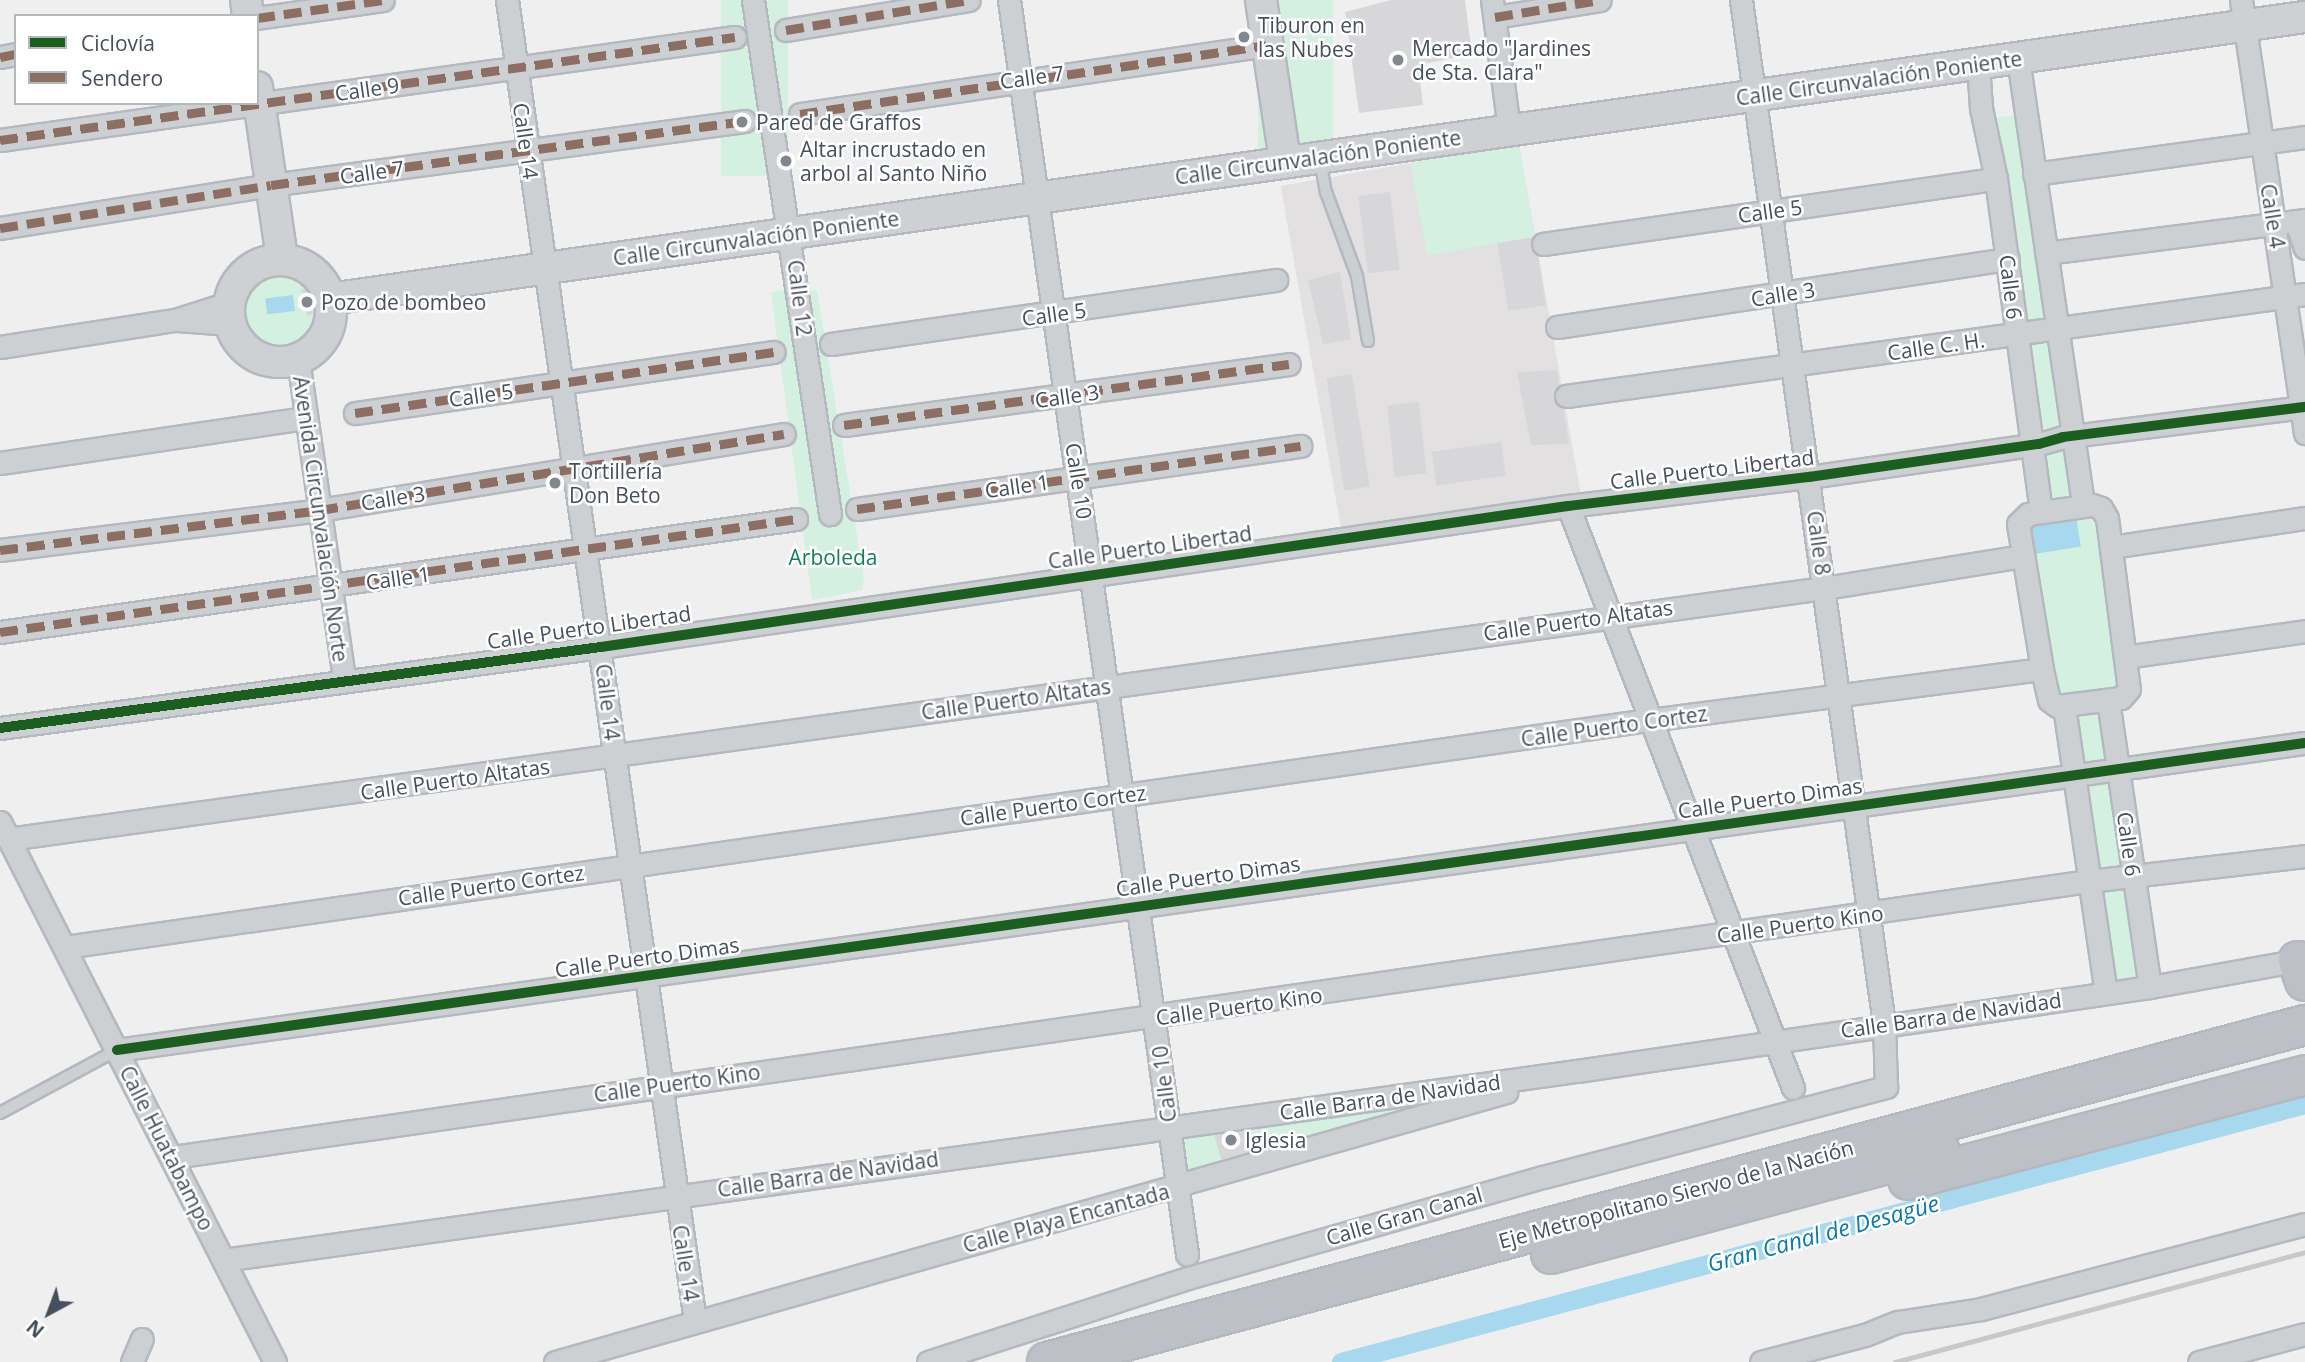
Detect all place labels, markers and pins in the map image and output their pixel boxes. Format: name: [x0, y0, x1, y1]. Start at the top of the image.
place label: Tiburon en las Nubes: [1258, 12, 1365, 62]
marker: Tiburon en las Nubes: [1236, 29, 1252, 45]
place label: Mercado "Jardines de Sta. Clara": [1412, 35, 1591, 85]
marker: Mercado "Jardines de Sta. Clara": [1390, 52, 1406, 68]
place label: Pared de Graffos: [756, 109, 921, 135]
marker: Pared de Graffos: [734, 114, 750, 130]
place label: Altar incrustado en arbol al Santo Niño: [800, 136, 987, 186]
marker: Altar incrustado en arbol al Santo Niño: [778, 153, 794, 169]
place label: Pozo de bombeo: [321, 289, 486, 315]
marker: Pozo de bombeo: [299, 294, 315, 310]
place label: Tortillería Don Beto: [569, 458, 663, 508]
marker: Tortillería Don Beto: [547, 475, 563, 491]
place label: Iglesia: [1245, 1127, 1306, 1153]
marker: Iglesia: [1223, 1132, 1239, 1148]

